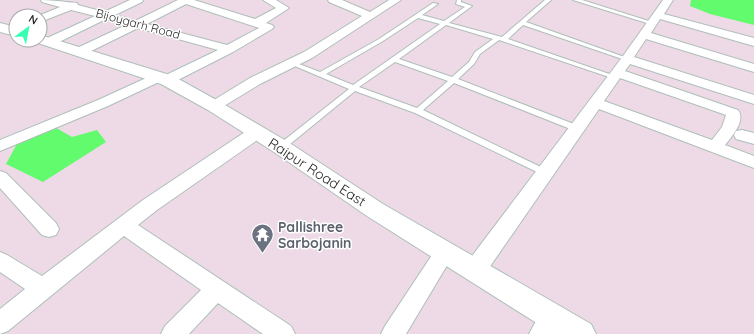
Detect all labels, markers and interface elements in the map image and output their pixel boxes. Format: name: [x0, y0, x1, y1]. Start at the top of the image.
street label: Bijoygarh Road: [94, 5, 182, 42]
north arrow: [8, 8, 48, 48]
text: N: [26, 11, 40, 28]
street label: Raipur Road East: [265, 134, 369, 210]
place label: Pallishree Sarbojanin: [278, 218, 351, 252]
temple icon: Pallishree Sarbojanin: [249, 222, 275, 255]

